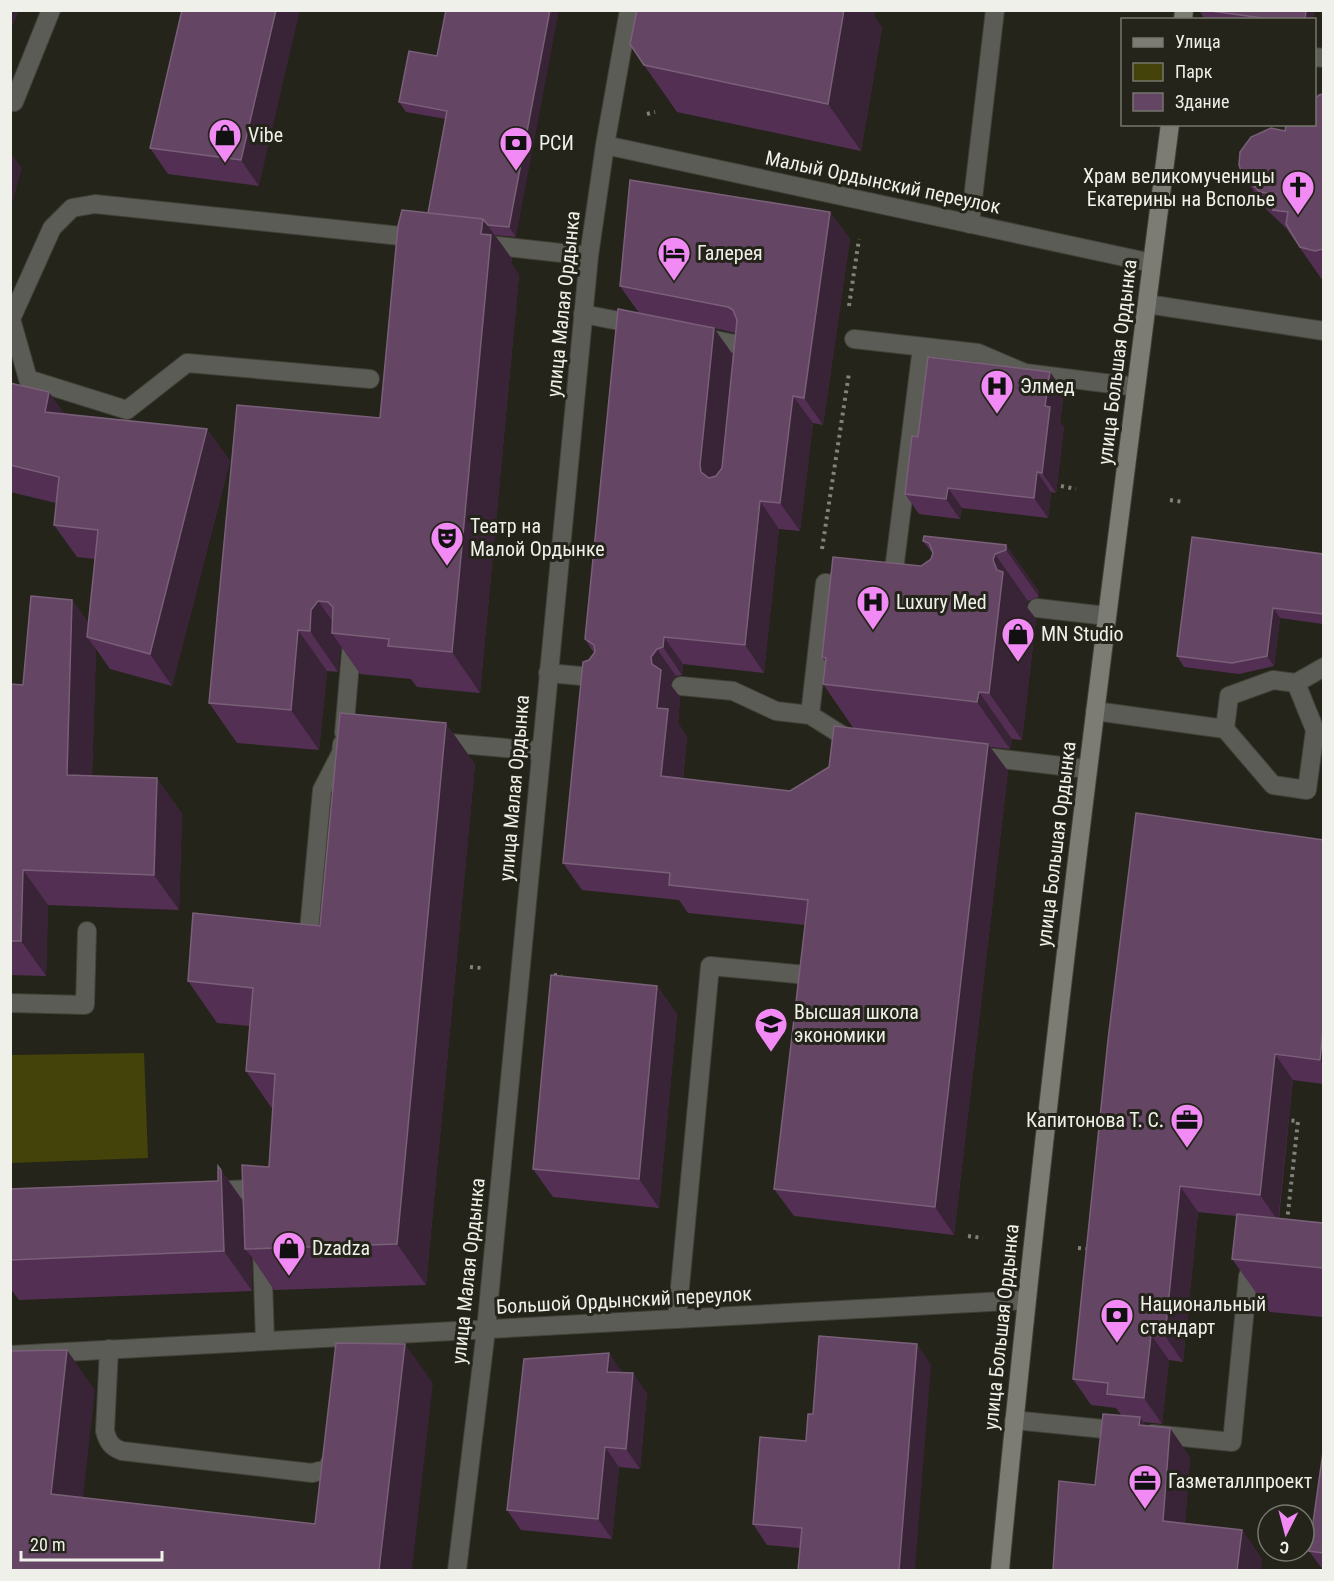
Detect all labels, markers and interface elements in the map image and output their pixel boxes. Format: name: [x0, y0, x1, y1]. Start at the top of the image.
legend: [1121, 18, 1316, 126]
text: Улица: [1175, 31, 1221, 52]
text: Парк: [1175, 61, 1213, 82]
text: Здание: [1175, 91, 1229, 112]
shop icon: Vibe: [207, 117, 243, 164]
place label: Vibe: [248, 123, 283, 147]
bank icon: РСИ: [498, 125, 534, 172]
place label: РСИ: [539, 131, 574, 155]
street label: Малый Ордынский переулок: [763, 145, 1003, 219]
place label: Храм великомученицы Екатерины на Всполье: [1083, 164, 1275, 211]
church icon: Храм великомученицы Екатерины на Всполье: [1280, 169, 1316, 216]
street label: улица Малая Ордынка: [541, 210, 585, 398]
hotel icon: Галерея: [656, 235, 692, 282]
place label: Галерея: [697, 241, 763, 265]
street label: улица Большая Ордынка: [1092, 258, 1142, 466]
hospital icon: Элмед: [979, 368, 1015, 415]
place label: Элмед: [1020, 374, 1075, 398]
place label: Театр на Малой Ордынке: [470, 514, 605, 561]
theatre icon: Театр на Малой Ордынке: [429, 520, 465, 567]
hospital icon: Luxury Med: [855, 584, 891, 631]
place label: Luxury Med: [896, 590, 987, 614]
shop icon: MN Studio: [1000, 616, 1036, 663]
place label: MN Studio: [1041, 622, 1124, 646]
street label: улица Малая Ордынка: [494, 694, 534, 882]
street label: улица Большая Ордынка: [1031, 740, 1081, 948]
place label: Высшая школа экономики: [794, 1000, 919, 1047]
school or university icon: Высшая школа экономики: [753, 1006, 789, 1053]
office icon: Капитонова Т. С.: [1169, 1102, 1205, 1149]
place label: Капитонова Т. С.: [1026, 1108, 1164, 1132]
street label: улица Малая Ордынка: [446, 1177, 490, 1365]
street label: улица Большая Ордынка: [978, 1223, 1024, 1431]
shop icon: Dzadza: [271, 1230, 307, 1277]
place label: Dzadza: [312, 1236, 370, 1260]
street label: Большой Ордынский переулок: [496, 1281, 753, 1319]
place label: Национальный стандарт: [1140, 1292, 1266, 1339]
bank icon: Национальный стандарт: [1099, 1297, 1135, 1344]
office icon: Газметаллпроект: [1127, 1463, 1163, 1510]
place label: Газметаллпроект: [1168, 1469, 1312, 1493]
north arrow: [1256, 1503, 1316, 1563]
scale bar: [21, 1524, 162, 1562]
text: 20 m: [30, 1534, 65, 1555]
text: С: [1279, 1537, 1290, 1557]

